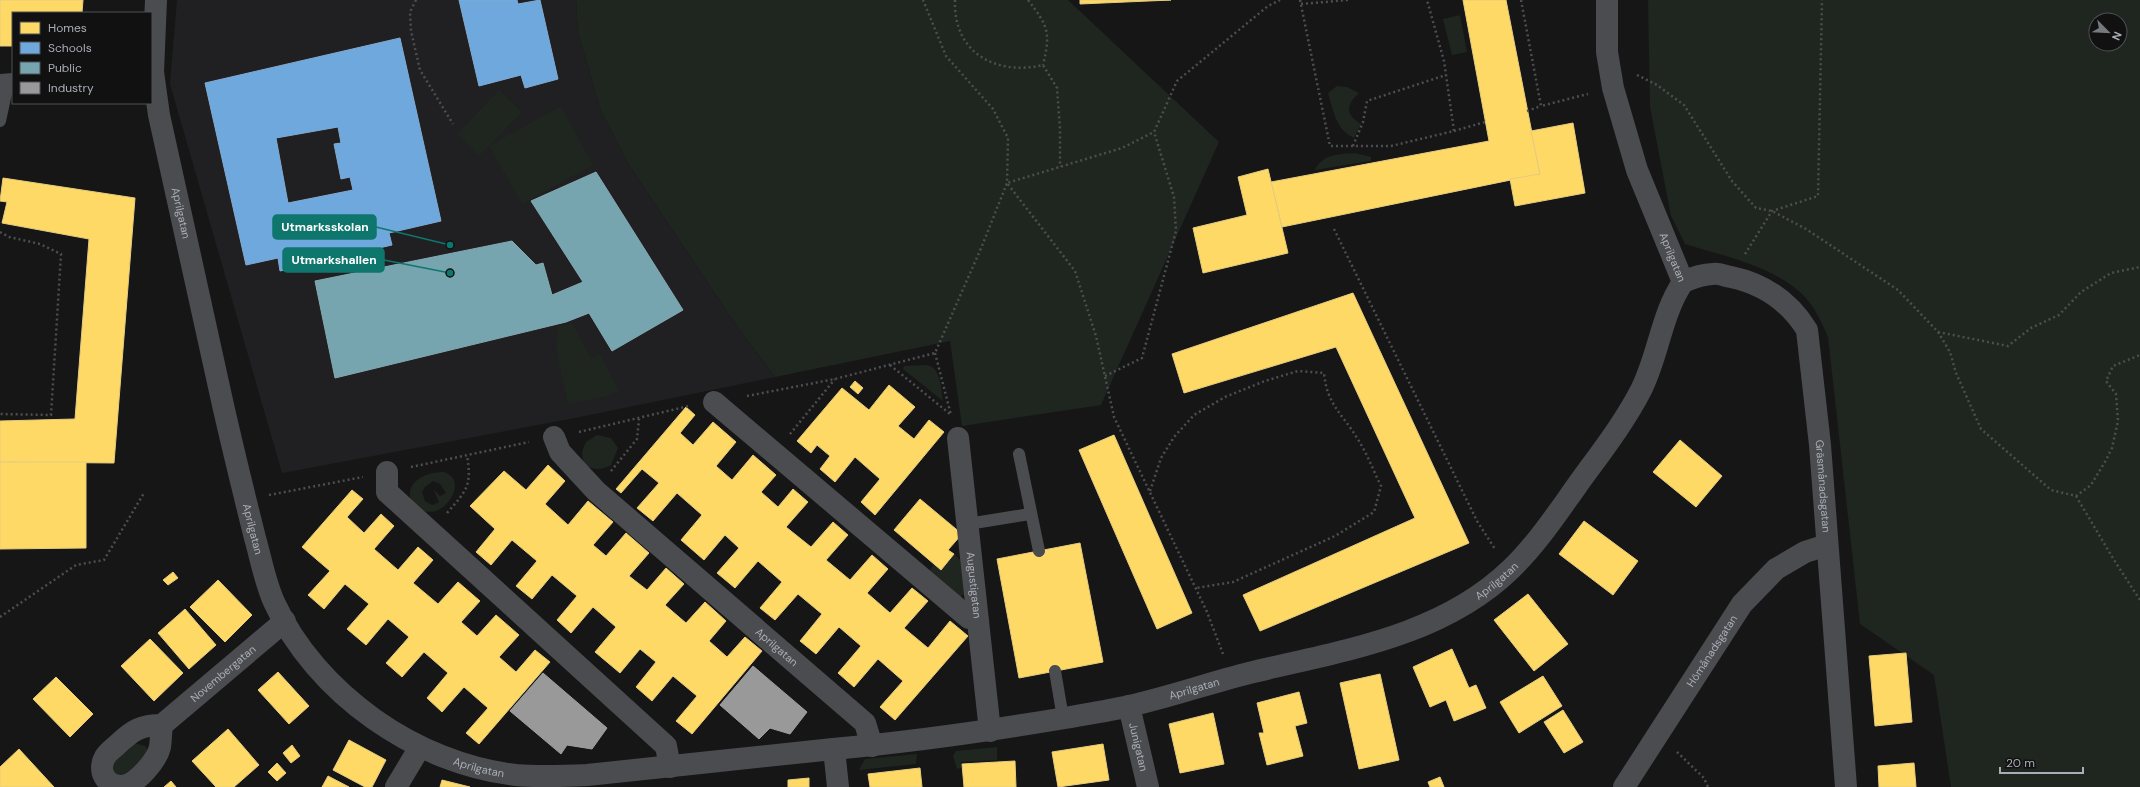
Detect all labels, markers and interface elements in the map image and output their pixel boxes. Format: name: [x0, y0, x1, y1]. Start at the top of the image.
legend: [12, 12, 152, 104]
north arrow: [2088, 12, 2128, 52]
text: Homes: [48, 20, 87, 36]
text: N: [2109, 30, 2125, 43]
text: Schools: [48, 40, 92, 56]
text: Public: [48, 60, 82, 76]
text: Industry: [48, 80, 94, 96]
street label: Aprilgatan: [169, 186, 194, 240]
callout: Utmarksskolan: [273, 215, 376, 239]
text: Utmarksskolan: [281, 219, 369, 235]
street label: Aprilgatan: [1656, 230, 1689, 284]
callout: Utmarkshallen: [283, 248, 384, 272]
text: Utmarkshallen: [291, 252, 377, 268]
street label: Gräsmånadsgatan: [1812, 439, 1834, 533]
street label: Aprilgatan: [240, 502, 266, 556]
street label: Augustigatan: [963, 551, 985, 619]
street label: Aprilgatan: [1472, 559, 1521, 603]
street label: Hömånadsgatan: [1683, 612, 1740, 690]
street label: Aprilgatan: [753, 625, 801, 669]
street label: Novembergatan: [187, 642, 258, 705]
street label: Aprilgatan: [1167, 674, 1221, 703]
street label: Junigatan: [1126, 721, 1151, 773]
scale bar: [2000, 749, 2083, 775]
street label: Aprilgatan: [452, 754, 505, 780]
text: 20 m: [2006, 755, 2035, 771]

